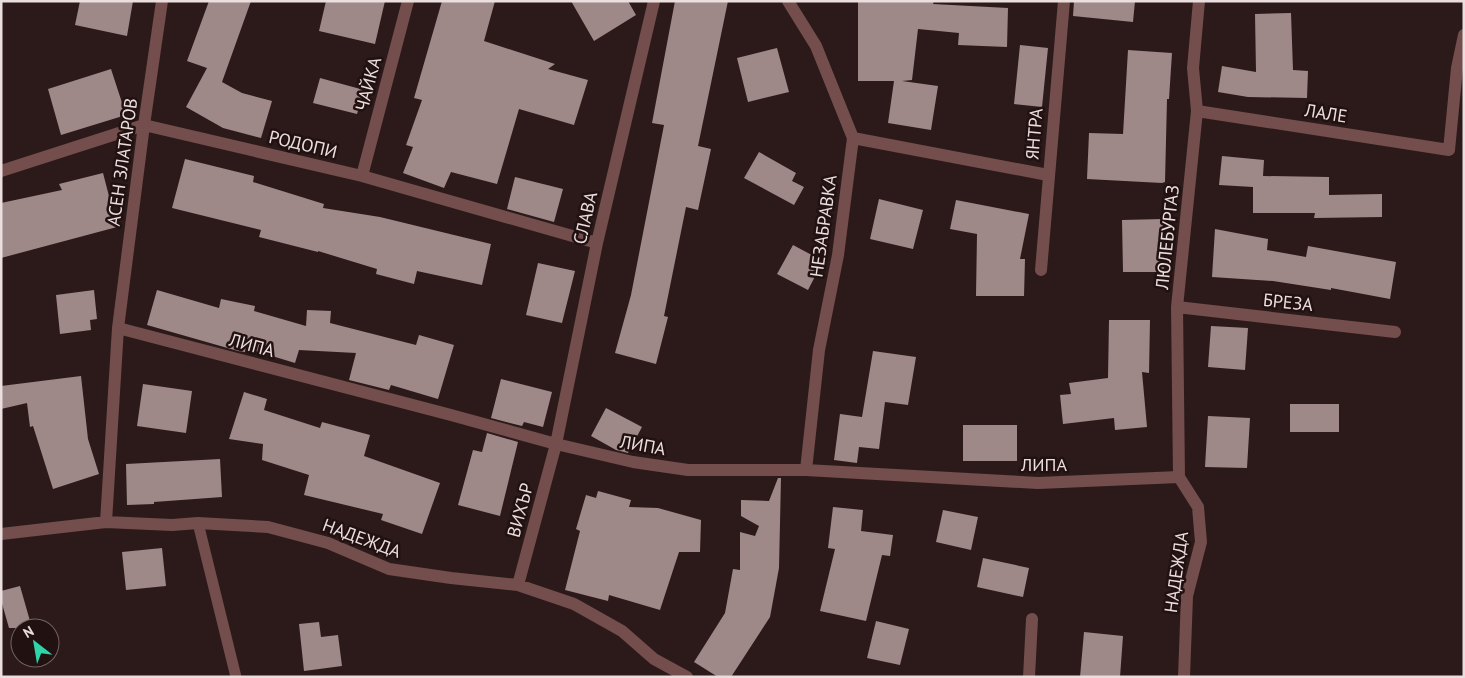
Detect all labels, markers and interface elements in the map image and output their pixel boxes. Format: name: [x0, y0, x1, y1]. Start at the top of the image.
street label: ЧАЙКА: [350, 54, 386, 114]
street label: АСЕН ЗЛАТАРОВ: [102, 96, 142, 228]
street label: ЛАЛЕ: [1302, 98, 1349, 128]
street label: ЯНТРА: [1020, 107, 1048, 161]
street label: РОДОПИ: [267, 125, 339, 163]
street label: НЕЗАБРАВКА: [804, 173, 842, 279]
street label: ЛЮЛЕБУРГАЗ: [1150, 184, 1184, 291]
street label: СЛАВА: [568, 189, 602, 246]
street label: БРЕЗА: [1262, 288, 1314, 316]
street label: ЛИПА: [226, 328, 278, 362]
street label: ЛИПА: [617, 430, 668, 460]
street label: ЛИПА: [1020, 453, 1067, 476]
street label: ВИХЪР: [502, 480, 538, 540]
street label: НАДЕЖДА: [320, 513, 405, 563]
street label: НАДЕЖДА: [1159, 529, 1193, 614]
north arrow: [10, 618, 60, 668]
text: N: [20, 622, 37, 642]

